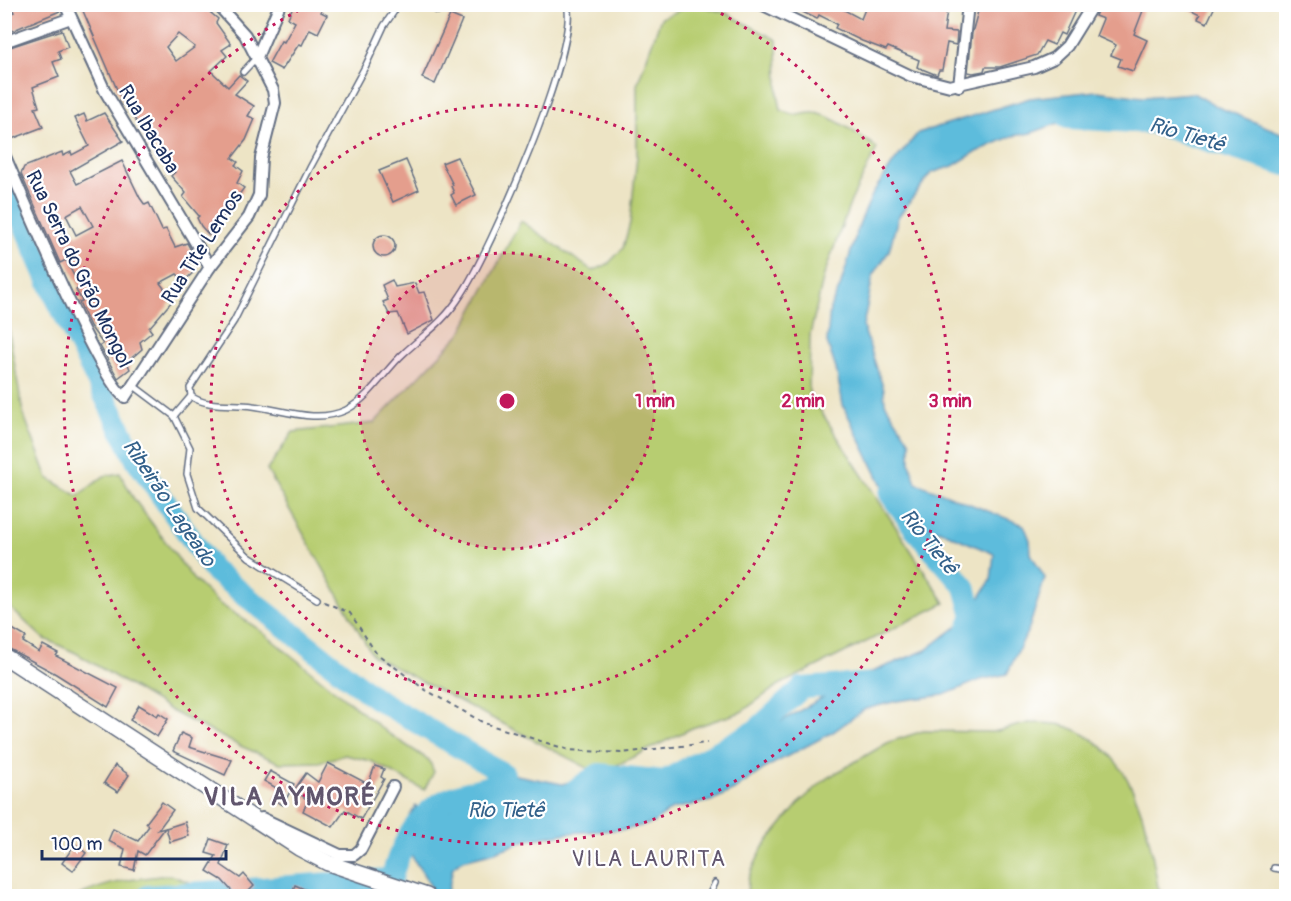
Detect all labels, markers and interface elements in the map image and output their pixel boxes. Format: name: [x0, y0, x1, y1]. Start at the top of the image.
street label: Rua Ibacaba: [113, 80, 185, 178]
water label: Rio Tietê: [1146, 111, 1230, 159]
street label: Rua Serra do Grão Mongol: [20, 166, 138, 372]
street label: Rua Tite Lemos: [156, 185, 248, 309]
text: 1 min: [635, 390, 675, 413]
text: 2 min: [781, 390, 825, 413]
text: 3 min: [928, 390, 972, 413]
centre of rings: [497, 391, 517, 411]
water label: Ribeirão Lageado: [116, 434, 223, 573]
water label: Rio Tietê: [894, 504, 965, 582]
district label: VILA AYMORÉ: [203, 781, 377, 813]
water label: Rio Tietê: [467, 797, 546, 824]
scale bar: [42, 823, 226, 861]
text: 100 m: [51, 833, 103, 856]
district label: VILA LAURITA: [572, 845, 726, 873]

